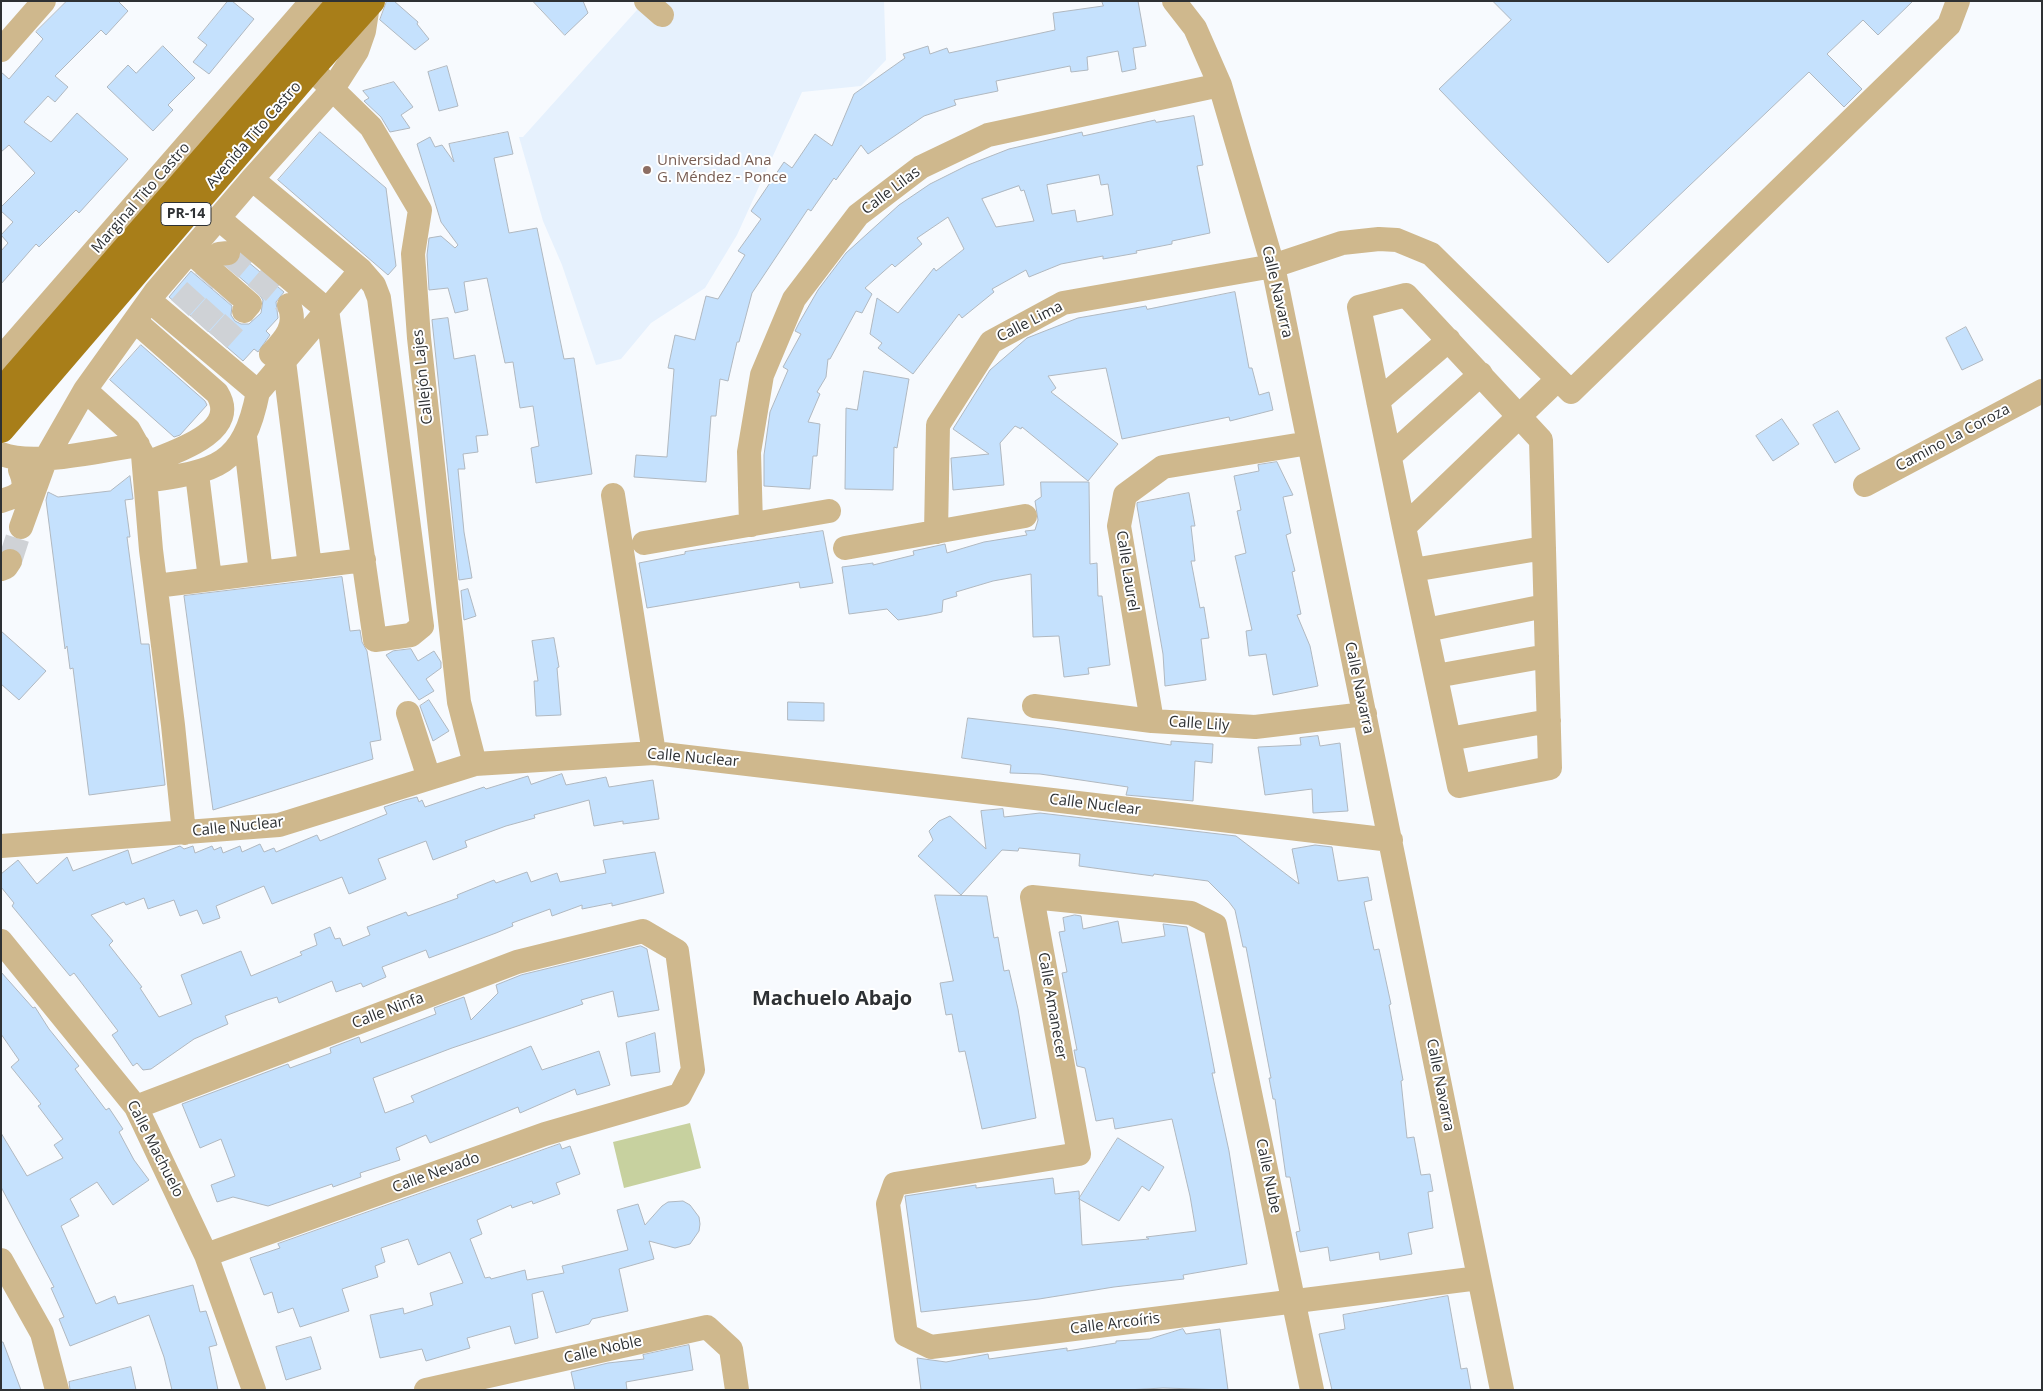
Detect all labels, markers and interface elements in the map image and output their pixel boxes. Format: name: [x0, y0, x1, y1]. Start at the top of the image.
street label: Avenida Tito Castro: [203, 78, 305, 192]
street label: Marginal Tito Castro: [88, 139, 194, 257]
place label: Universidad Ana G. Méndez - Ponce: [657, 152, 787, 187]
street label: Calle Lilas: [858, 163, 924, 219]
marker: Universidad Ana G. Méndez - Ponce: [641, 164, 653, 176]
road number: PR-14: [161, 202, 211, 225]
street label: Calle Navarra: [1258, 244, 1296, 340]
street label: Calle Lima: [994, 298, 1066, 346]
street label: Callejón Lajes: [409, 329, 437, 425]
street label: Camino La Coroza: [1893, 400, 2013, 476]
street label: Calle Laurel: [1112, 529, 1142, 613]
street label: Calle Navarra: [1340, 640, 1378, 736]
street label: Calle Lily: [1168, 713, 1230, 735]
street label: Calle Nuclear: [646, 745, 740, 771]
street label: Calle Nuclear: [1048, 790, 1142, 820]
street label: Calle Nuclear: [191, 813, 285, 841]
street label: Calle Amanecer: [1034, 951, 1070, 1061]
district label: Machuelo Abajo: [752, 987, 912, 1011]
street label: Calle Ninfa: [350, 989, 426, 1033]
street label: Calle Navarra: [1422, 1037, 1458, 1133]
street label: Calle Machuelo: [123, 1098, 187, 1200]
street label: Calle Nube: [1251, 1137, 1285, 1215]
street label: Calle Nevado: [390, 1149, 482, 1197]
street label: Calle Arcoíris: [1069, 1310, 1161, 1338]
street label: Calle Noble: [562, 1332, 644, 1368]

